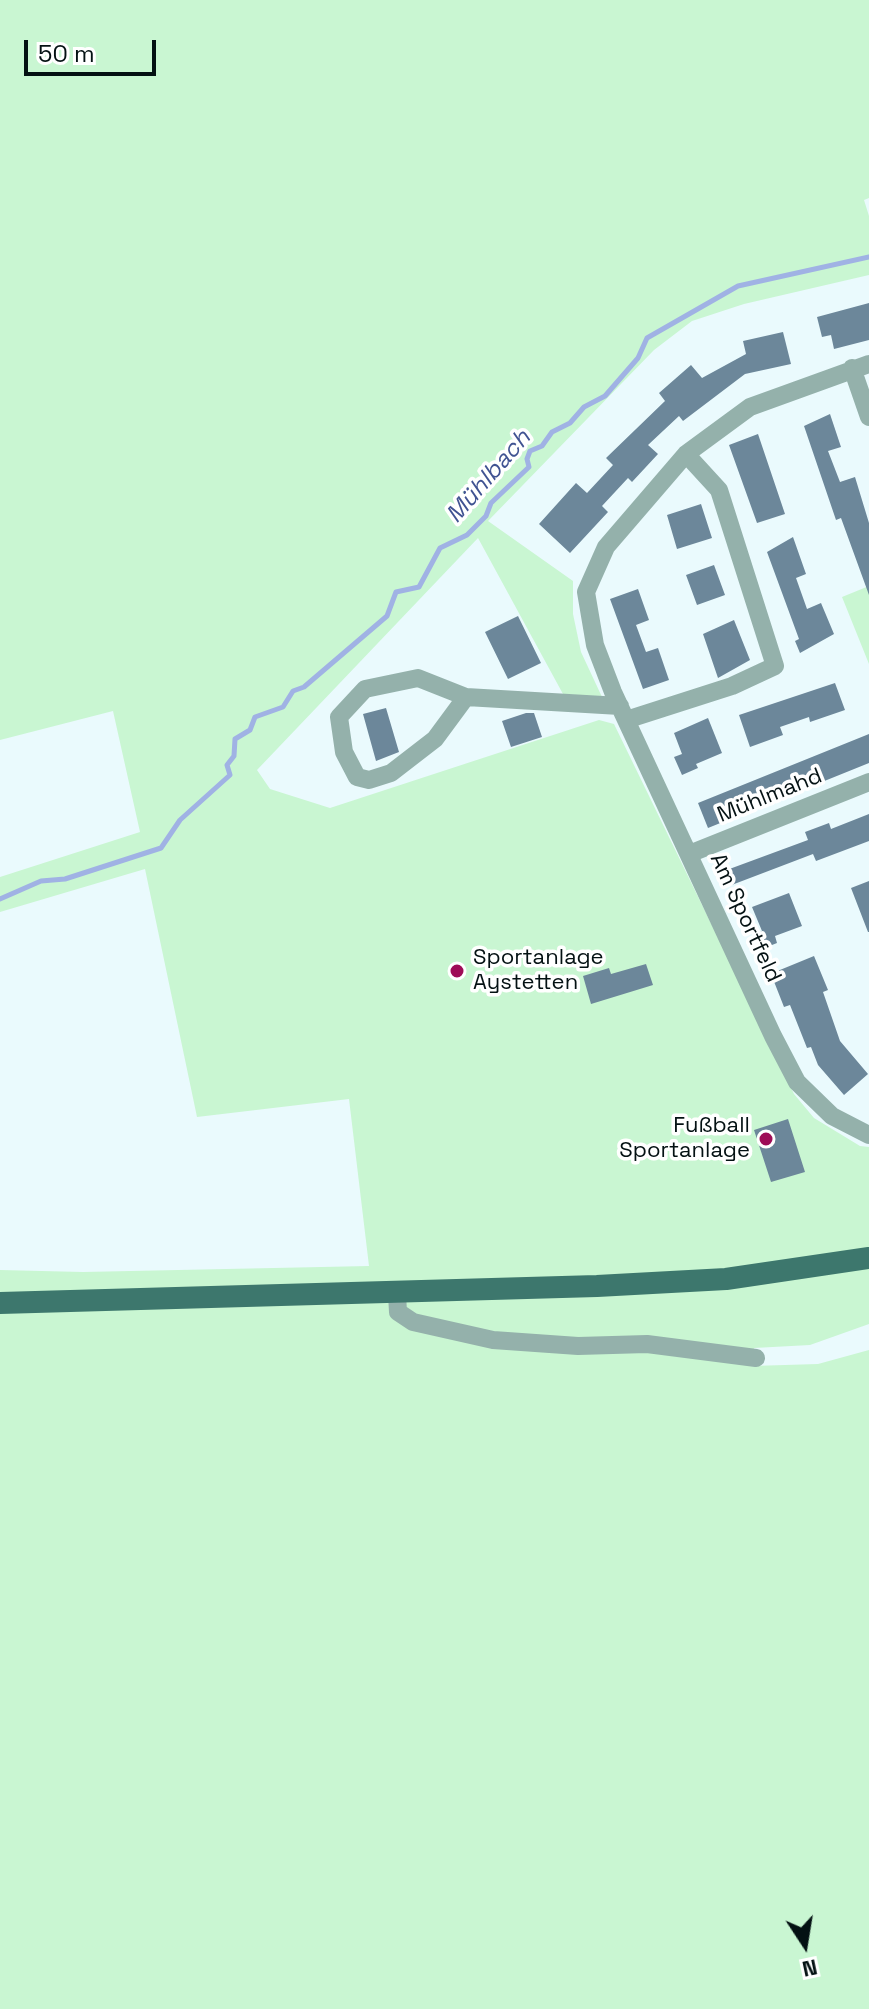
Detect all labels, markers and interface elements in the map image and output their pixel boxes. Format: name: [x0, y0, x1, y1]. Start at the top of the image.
scale bar: [28, 24, 160, 74]
text: 50 m: [38, 38, 95, 69]
water label: Mühlbach: [441, 425, 537, 529]
street label: Mühlmahd: [714, 763, 826, 829]
street label: Am Sportfeld: [704, 849, 786, 987]
place label: Sportanlage Aystetten: [473, 945, 604, 996]
marker: Sportanlage Aystetten: [448, 962, 466, 980]
place label: Fußball Sportanlage: [619, 1113, 750, 1164]
marker: Fußball Sportanlage: [757, 1130, 775, 1148]
north arrow: [765, 1905, 845, 1985]
text: N: [800, 1953, 820, 1984]

